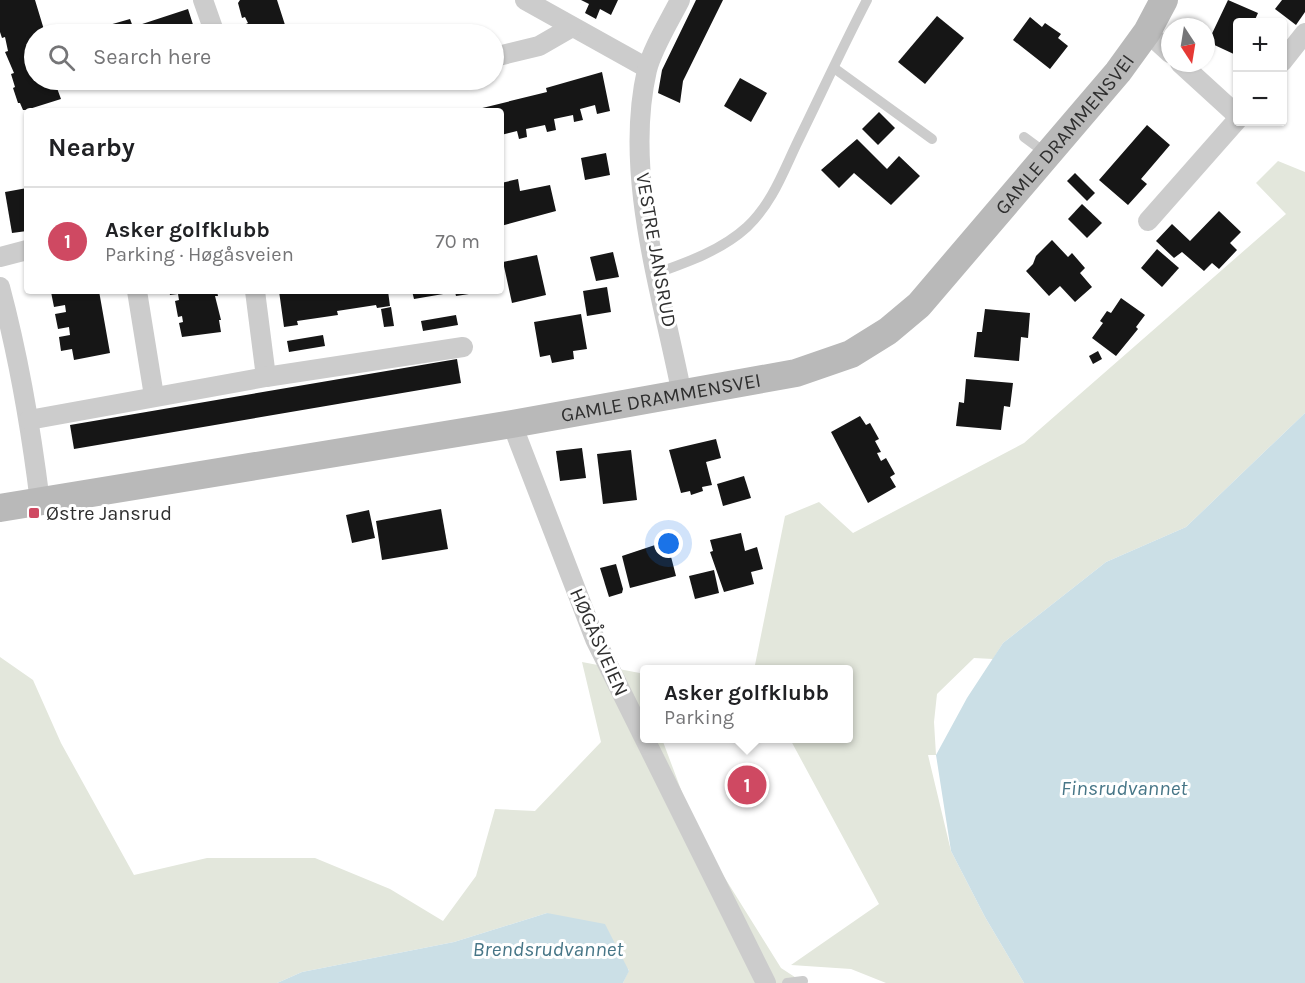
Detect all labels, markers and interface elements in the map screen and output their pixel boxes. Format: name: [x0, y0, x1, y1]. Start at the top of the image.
north arrow: [1161, 18, 1215, 72]
map controls: [1233, 18, 1287, 126]
button: +: [1233, 18, 1287, 72]
search box: [24, 24, 504, 90]
icon: search: [45, 41, 78, 74]
text: Search here: [93, 44, 211, 70]
street label: GAMLE DRAMMENSVEI: [990, 50, 1139, 219]
button: −: [1233, 72, 1287, 126]
text: Nearby: [48, 132, 135, 163]
street label: VESTRE JANSRUD: [631, 171, 681, 329]
text: Asker golfklubb: [105, 217, 270, 243]
text: 1: [64, 230, 71, 253]
text: 70 m: [435, 230, 480, 253]
text: Parking · Høgåsveien: [105, 243, 294, 266]
street label: GAMLE DRAMMENSVEI: [559, 368, 763, 427]
place label: Østre Jansrud: [46, 502, 172, 525]
marker: Østre Jansrud: [27, 506, 41, 520]
your location: [654, 529, 683, 558]
street label: HØGÅSVEIEN: [565, 584, 633, 700]
popup: [640, 665, 853, 743]
text: Asker golfklubb: [664, 680, 829, 706]
text: Parking: [664, 706, 734, 729]
pin: 1: [728, 762, 766, 808]
water label: Finsrudvannet: [1061, 776, 1188, 800]
water label: Brendsrudvannet: [473, 937, 624, 961]

